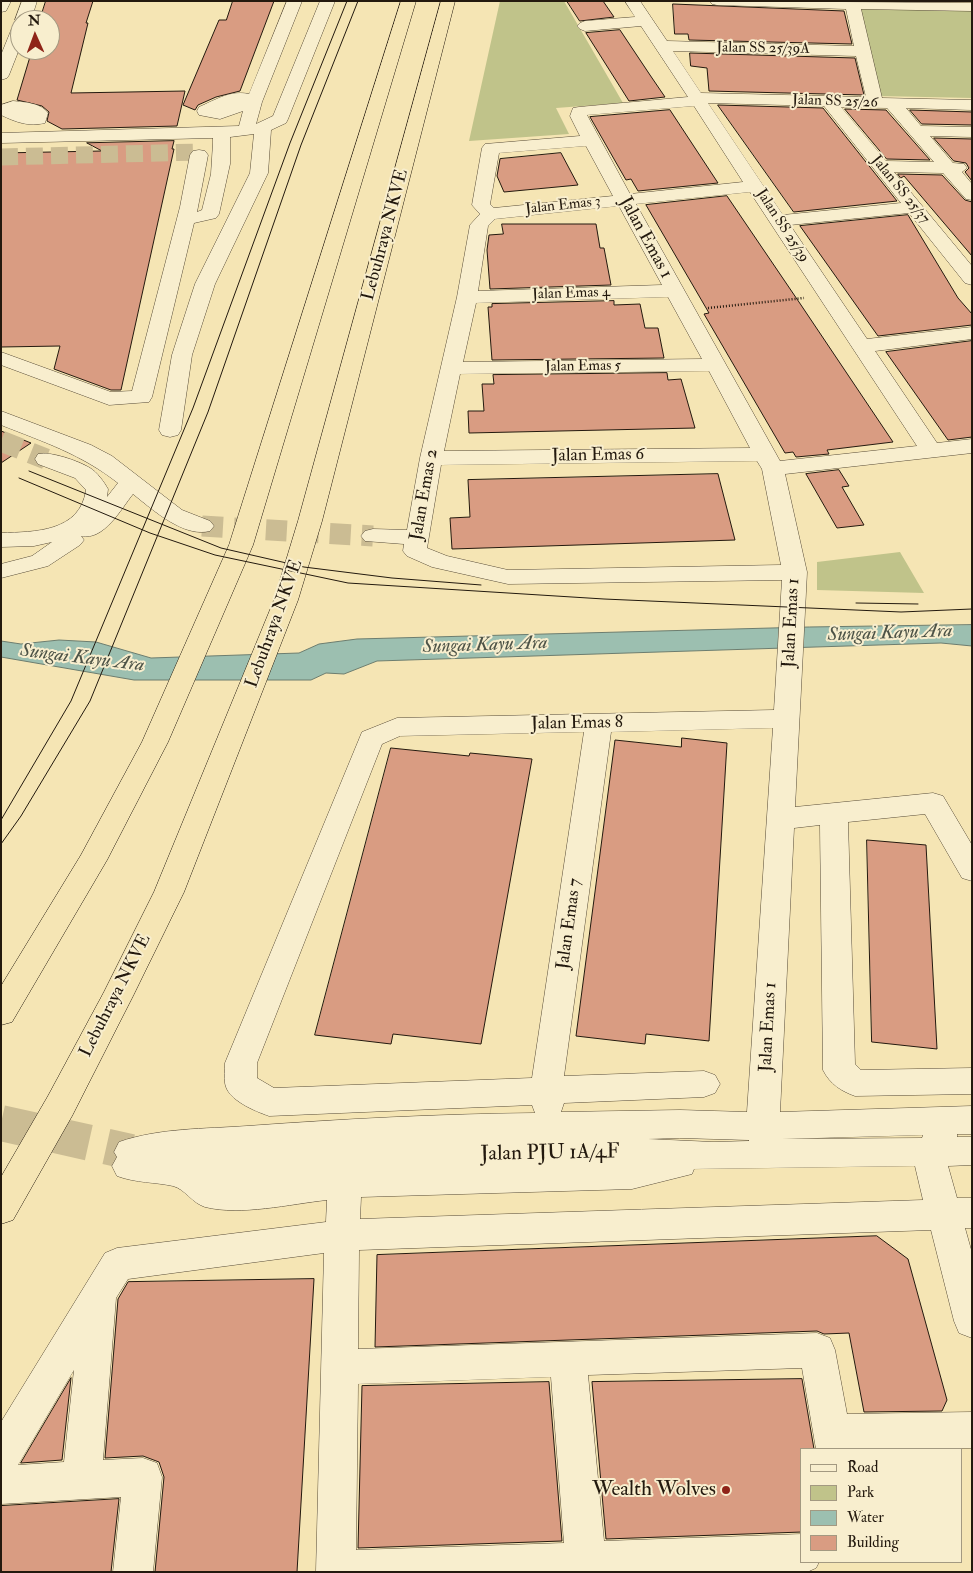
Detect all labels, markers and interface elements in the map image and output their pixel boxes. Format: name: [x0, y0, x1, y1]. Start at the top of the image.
north arrow: [10, 10, 60, 60]
text: N: [28, 12, 41, 29]
street label: Jalan SS 25/39A: [716, 39, 810, 59]
street label: Jalan SS 25/26: [792, 92, 878, 112]
street label: Jalan SS 25/37: [867, 152, 933, 228]
street label: Lebuhraya NKVE: [358, 167, 414, 303]
street label: Jalan SS 25/39: [752, 186, 812, 266]
street label: Jalan Emas 3: [525, 193, 601, 219]
street label: Jalan Emas 1: [614, 193, 676, 283]
street label: Jalan Emas 4: [532, 284, 610, 304]
street label: Jalan Emas 5: [545, 357, 621, 377]
street label: Jalan Emas 6: [551, 444, 645, 468]
street label: Jalan Emas 2: [406, 447, 444, 543]
street label: Lebuhraya NKVE: [242, 557, 308, 691]
street label: Jalan Emas 1: [779, 577, 805, 669]
water label: Sungai Kayu Ara: [827, 620, 953, 648]
water label: Sungai Kayu Ara: [422, 632, 548, 660]
water label: Sungai Kayu Ara: [19, 640, 145, 678]
street label: Jalan Emas 8: [531, 712, 623, 736]
street label: Jalan Emas 7: [553, 877, 587, 971]
street label: Lebuhraya NKVE: [76, 931, 156, 1061]
street label: Jalan Emas 1: [756, 981, 782, 1073]
street label: Jalan PJU 1A/4F: [480, 1140, 620, 1168]
legend: [800, 1448, 963, 1563]
text: Road: [847, 1458, 878, 1477]
place label: Wealth Wolves: [592, 1477, 716, 1503]
text: Park: [847, 1483, 874, 1502]
marker: Wealth Wolves: [720, 1484, 732, 1496]
text: Water: [847, 1508, 884, 1527]
text: Building: [847, 1533, 899, 1552]

